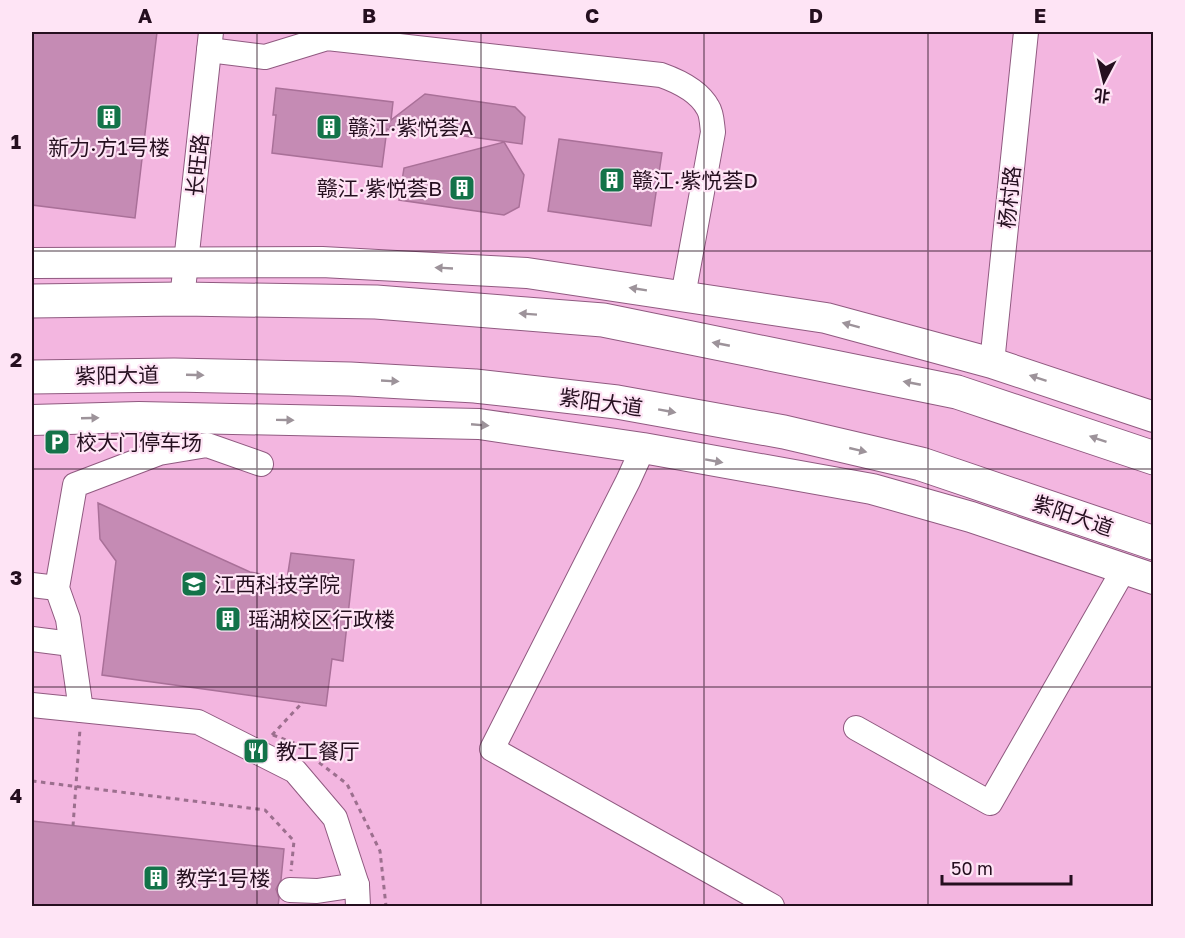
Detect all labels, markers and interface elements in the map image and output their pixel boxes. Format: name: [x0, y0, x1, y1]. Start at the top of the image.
text: A: [138, 3, 152, 27]
text: B: [362, 3, 376, 27]
text: C: [585, 3, 599, 27]
text: D: [809, 3, 823, 27]
text: E: [1034, 3, 1046, 27]
north arrow: [1074, 51, 1134, 111]
text: 北: [1093, 85, 1111, 107]
building icon: 新力·方1号楼: [94, 102, 124, 132]
building icon: 赣江·紫悦荟A: [314, 112, 344, 142]
place label: 赣江·紫悦荟A: [348, 114, 473, 140]
text: 1: [11, 129, 21, 153]
street label: 长旺路: [181, 132, 213, 198]
place label: 新力·方1号楼: [48, 134, 170, 160]
street label: 杨村路: [993, 164, 1025, 230]
building icon: 赣江·紫悦荟D: [597, 165, 627, 195]
place label: 赣江·紫悦荟D: [632, 167, 758, 193]
building icon: 赣江·紫悦荟B: [447, 173, 477, 203]
place label: 赣江·紫悦荟B: [317, 175, 442, 201]
one-way arrow: [435, 264, 454, 273]
one-way arrow: [628, 285, 647, 294]
one-way arrow: [519, 310, 538, 319]
one-way arrow: [842, 319, 860, 329]
one-way arrow: [711, 339, 730, 348]
text: 2: [10, 347, 22, 371]
street label: 紫阳大道: [75, 361, 159, 389]
one-way arrow: [185, 370, 204, 380]
one-way arrow: [1029, 373, 1047, 383]
one-way arrow: [380, 377, 399, 386]
one-way arrow: [902, 378, 921, 387]
street label: 紫阳大道: [558, 383, 644, 421]
one-way arrow: [658, 407, 677, 416]
one-way arrow: [80, 413, 99, 423]
one-way arrow: [275, 415, 294, 425]
one-way arrow: [470, 420, 489, 430]
parking icon: 校大门停车场: [42, 427, 72, 457]
place label: 校大门停车场: [76, 429, 202, 455]
one-way arrow: [1089, 434, 1107, 444]
one-way arrow: [849, 445, 867, 455]
one-way arrow: [705, 457, 724, 466]
street label: 紫阳大道: [1029, 489, 1117, 541]
text: 3: [10, 565, 22, 589]
school or university icon: 江西科技学院: [179, 569, 209, 599]
place label: 江西科技学院: [214, 571, 340, 597]
building icon: 瑶湖校区行政楼: [213, 604, 243, 634]
place label: 瑶湖校区行政楼: [248, 606, 395, 632]
restaurant icon: 教工餐厅: [241, 736, 271, 766]
place label: 教工餐厅: [276, 738, 360, 764]
text: 4: [10, 783, 22, 807]
scale bar: [942, 848, 1071, 886]
text: 50 m: [951, 857, 993, 879]
building icon: 教学1号楼: [141, 863, 171, 893]
place label: 教学1号楼: [176, 865, 270, 891]

